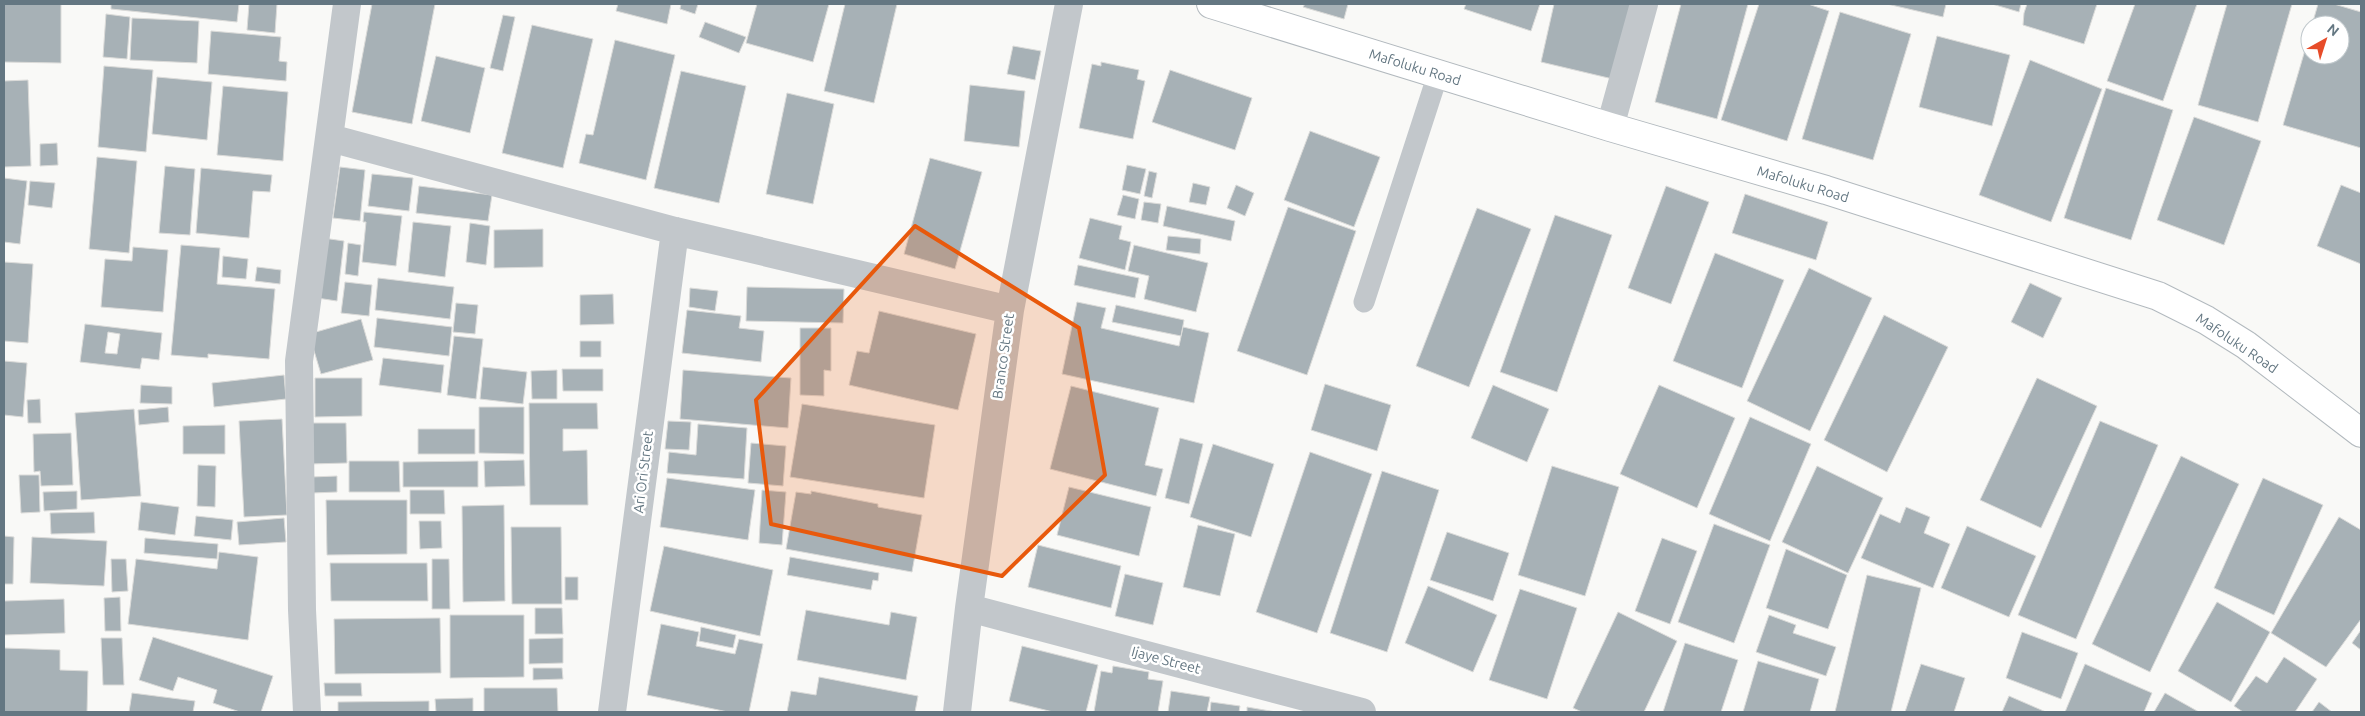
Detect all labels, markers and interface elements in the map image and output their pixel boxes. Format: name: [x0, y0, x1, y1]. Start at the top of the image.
north arrow: [2300, 15, 2350, 65]
text: N: [2324, 20, 2342, 39]
street label: Mafoluku Road: [1367, 45, 1463, 89]
street label: Mafoluku Road: [1755, 162, 1851, 206]
street label: Mafoluku Road: [2193, 310, 2281, 376]
street label: Branco Street: [989, 312, 1017, 400]
street label: Ari Ori Street: [630, 429, 656, 514]
street label: Ijaye Street: [1130, 643, 1203, 677]

